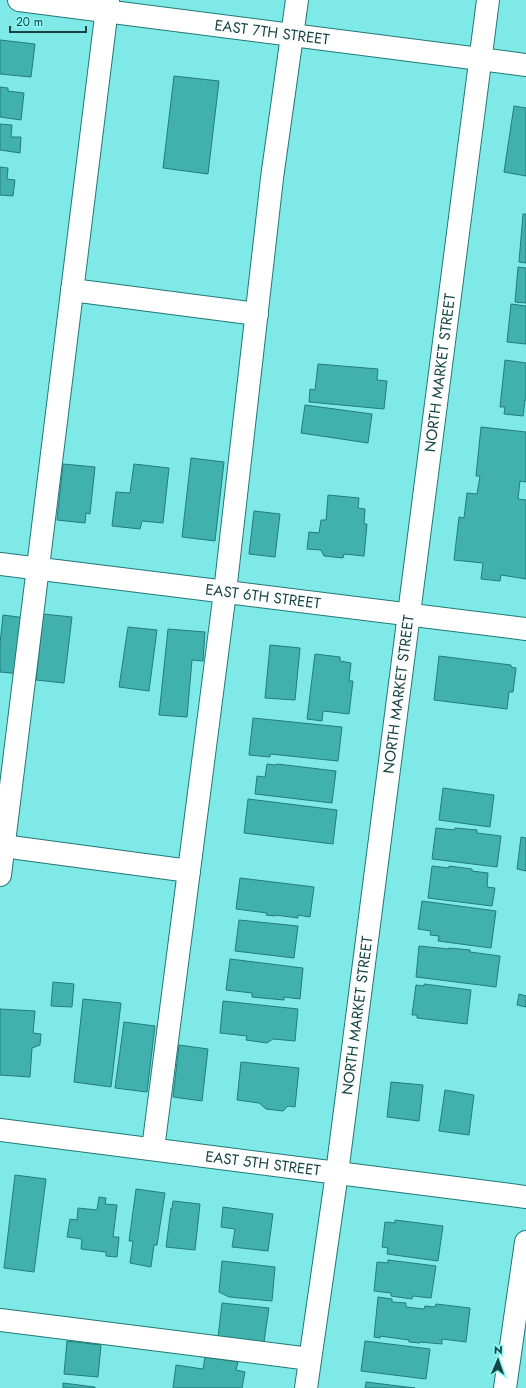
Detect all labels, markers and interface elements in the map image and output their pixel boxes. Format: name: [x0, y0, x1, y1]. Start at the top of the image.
scale bar: [10, 8, 86, 34]
text: 20 m: [16, 13, 43, 31]
street label: EAST 7TH STREET: [213, 14, 331, 51]
street label: NORTH MARKET STREET: [419, 292, 461, 454]
street label: EAST 6TH STREET: [204, 578, 322, 615]
street label: NORTH MARKET STREET: [378, 613, 420, 775]
street label: NORTH MARKET STREET: [336, 935, 378, 1096]
street label: EAST 5TH STREET: [204, 1145, 322, 1182]
north arrow: [478, 1340, 518, 1380]
text: N: [494, 1342, 503, 1358]

